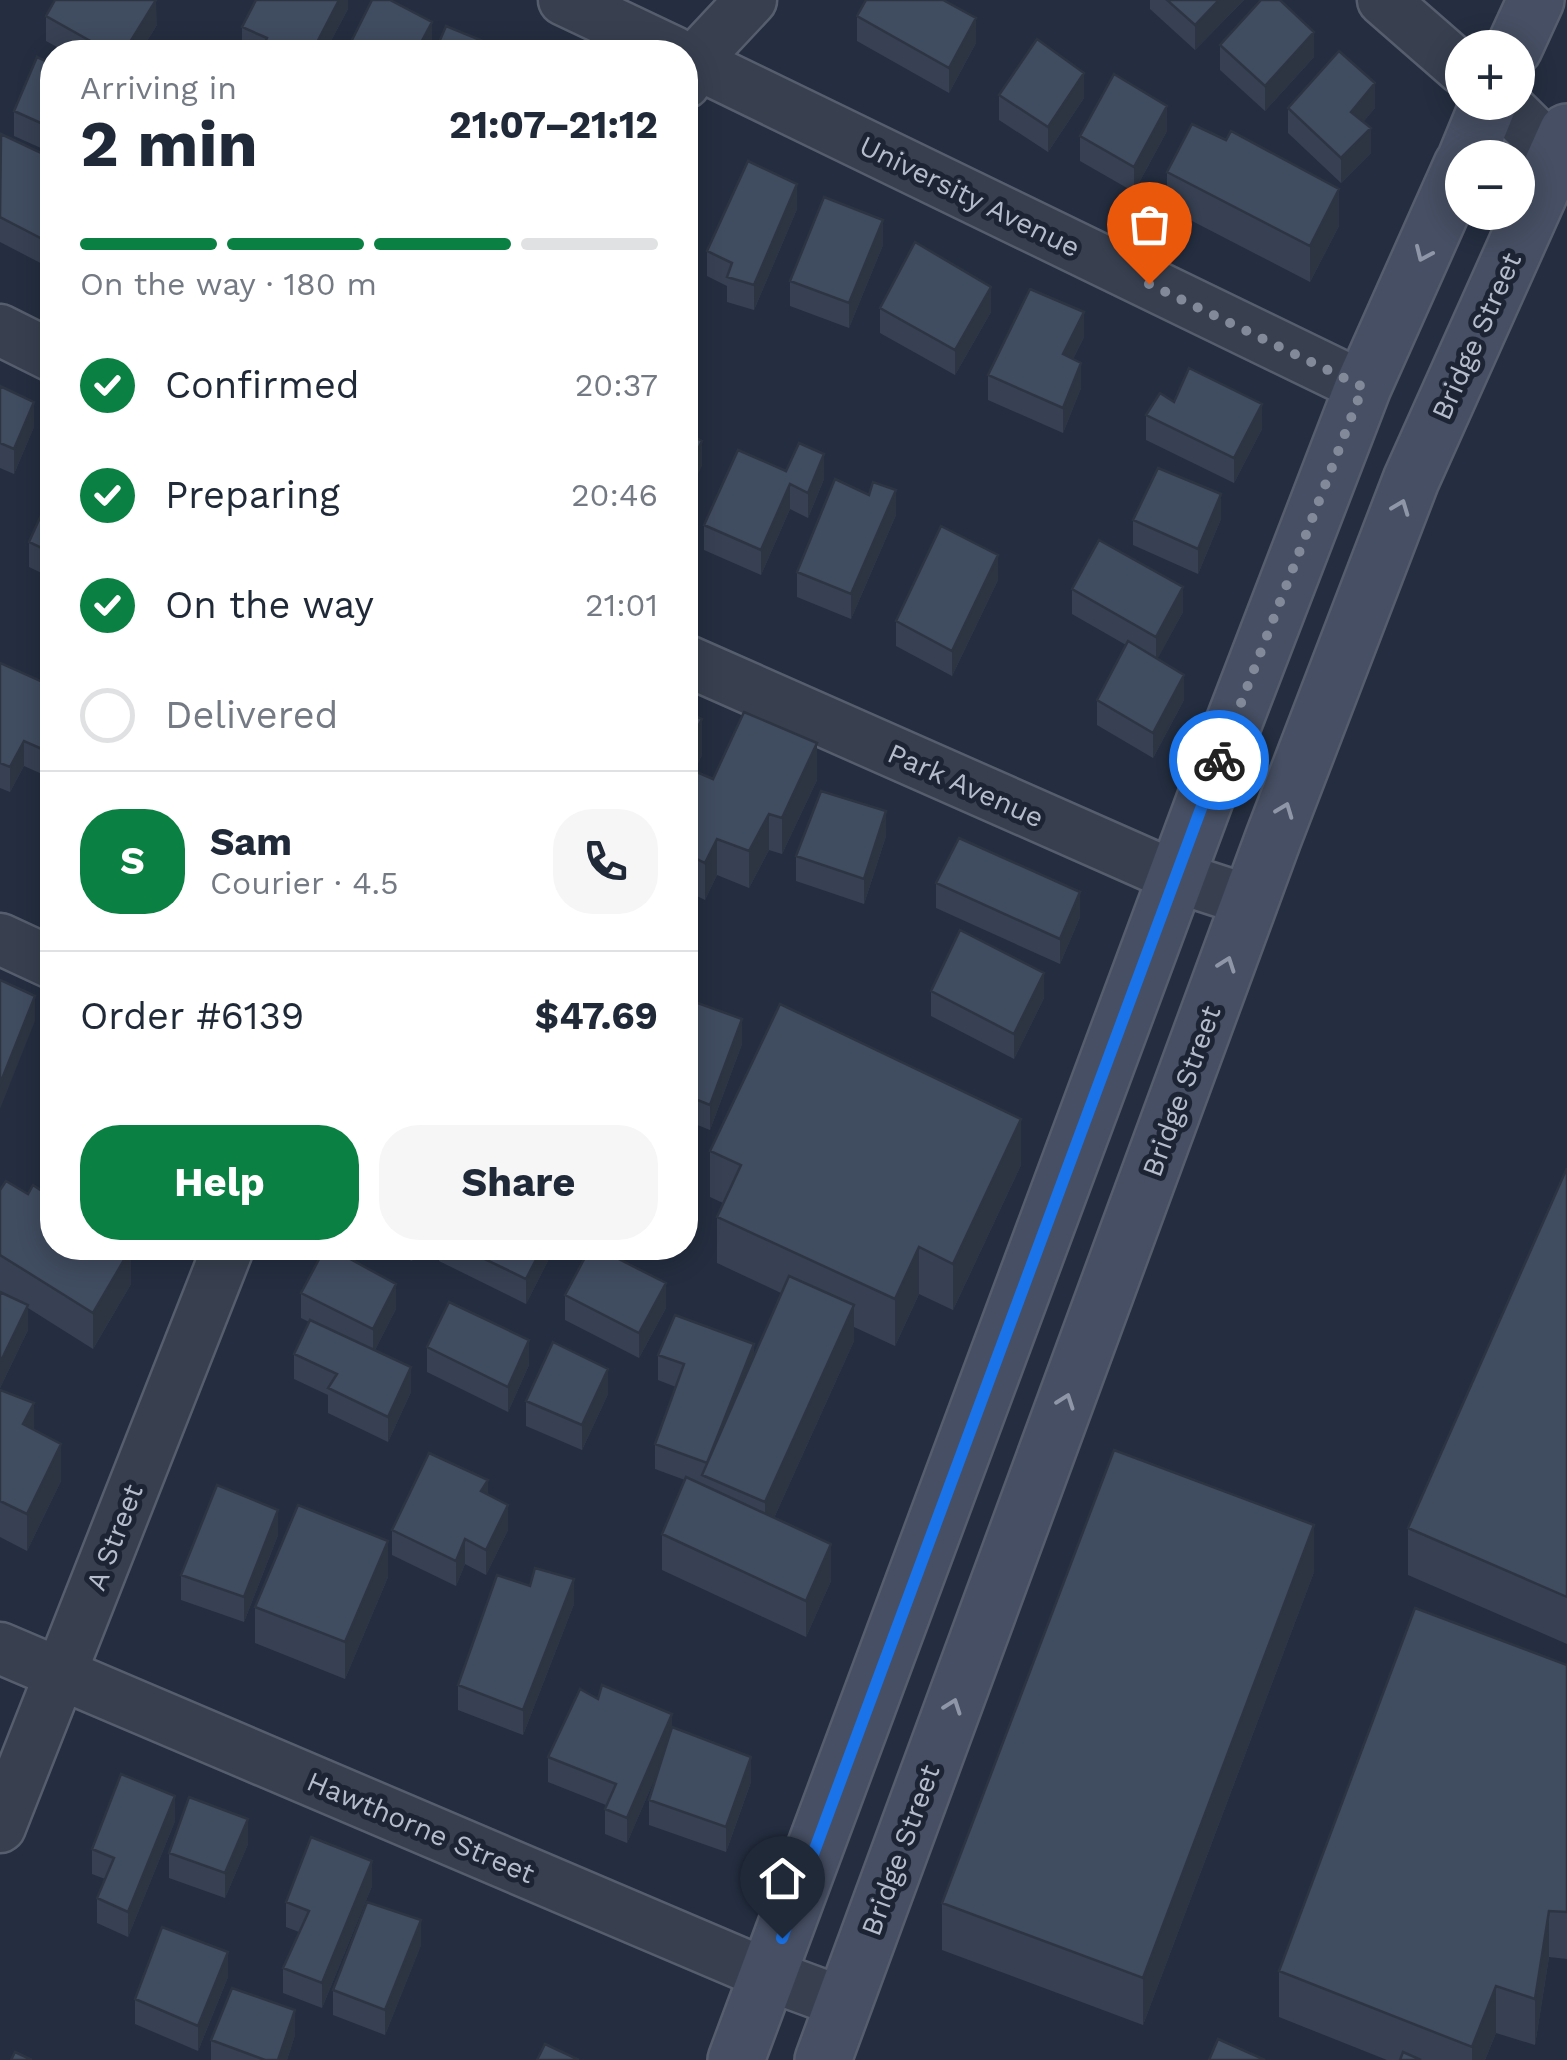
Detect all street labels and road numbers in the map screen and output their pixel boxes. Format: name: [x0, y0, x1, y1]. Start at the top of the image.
street label: University Avenue: [854, 129, 1085, 264]
street label: Bridge Street: [1425, 247, 1528, 425]
street label: Park Avenue: [883, 736, 1049, 835]
street label: Bridge Street: [1135, 1001, 1228, 1181]
street label: A Street: [79, 1479, 150, 1595]
street label: Bridge Street: [854, 1760, 947, 1940]
street label: Hawthorne Street: [302, 1765, 540, 1890]

